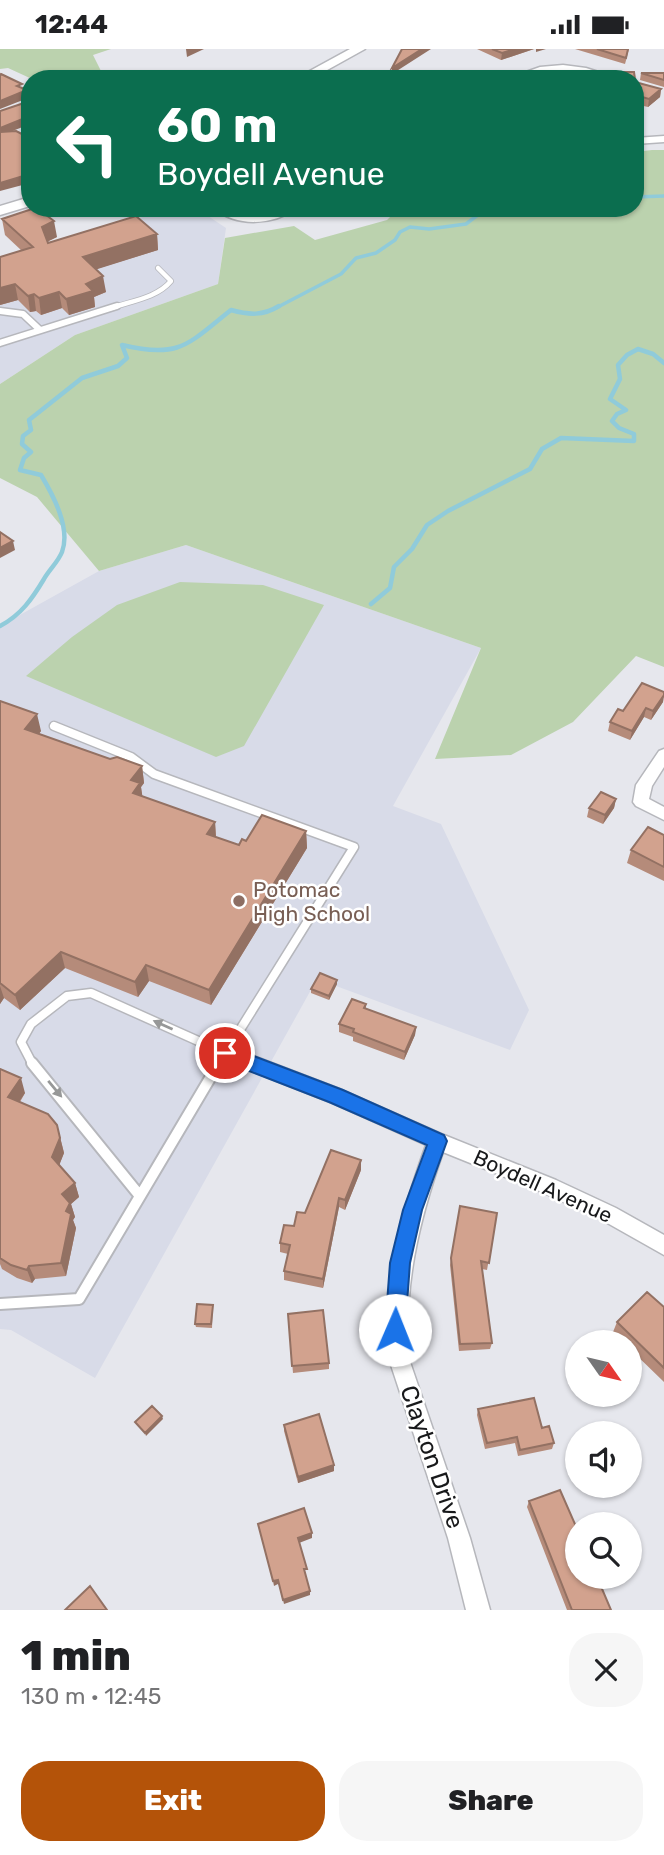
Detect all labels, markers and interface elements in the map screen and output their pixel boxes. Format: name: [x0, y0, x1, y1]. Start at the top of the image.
text: 12:44: [35, 9, 108, 40]
text: 60 m: [157, 96, 278, 154]
icon: left: [42, 98, 133, 189]
text: Boydell Avenue: [157, 155, 385, 193]
place label: Potomac High School: [253, 877, 370, 926]
marker: Potomac High School: [231, 893, 247, 909]
one-way arrow: [152, 1019, 173, 1030]
pin: [195, 1023, 255, 1083]
icon: arrive: [206, 1034, 244, 1072]
one-way arrow: [47, 1079, 62, 1097]
street label: Boydell Avenue: [470, 1144, 616, 1228]
position arrow: [358, 1293, 432, 1367]
north arrow: [565, 1330, 642, 1407]
map controls: [565, 1330, 642, 1589]
street label: Clayton Drive: [394, 1382, 470, 1532]
button: sound: [565, 1421, 642, 1498]
button: search: [565, 1512, 642, 1589]
text: 1 min: [21, 1631, 131, 1681]
button: close: [569, 1633, 643, 1707]
text: 130 m · 12:45: [21, 1682, 161, 1710]
button: Exit: [21, 1761, 325, 1841]
button: Share: [339, 1761, 643, 1841]

